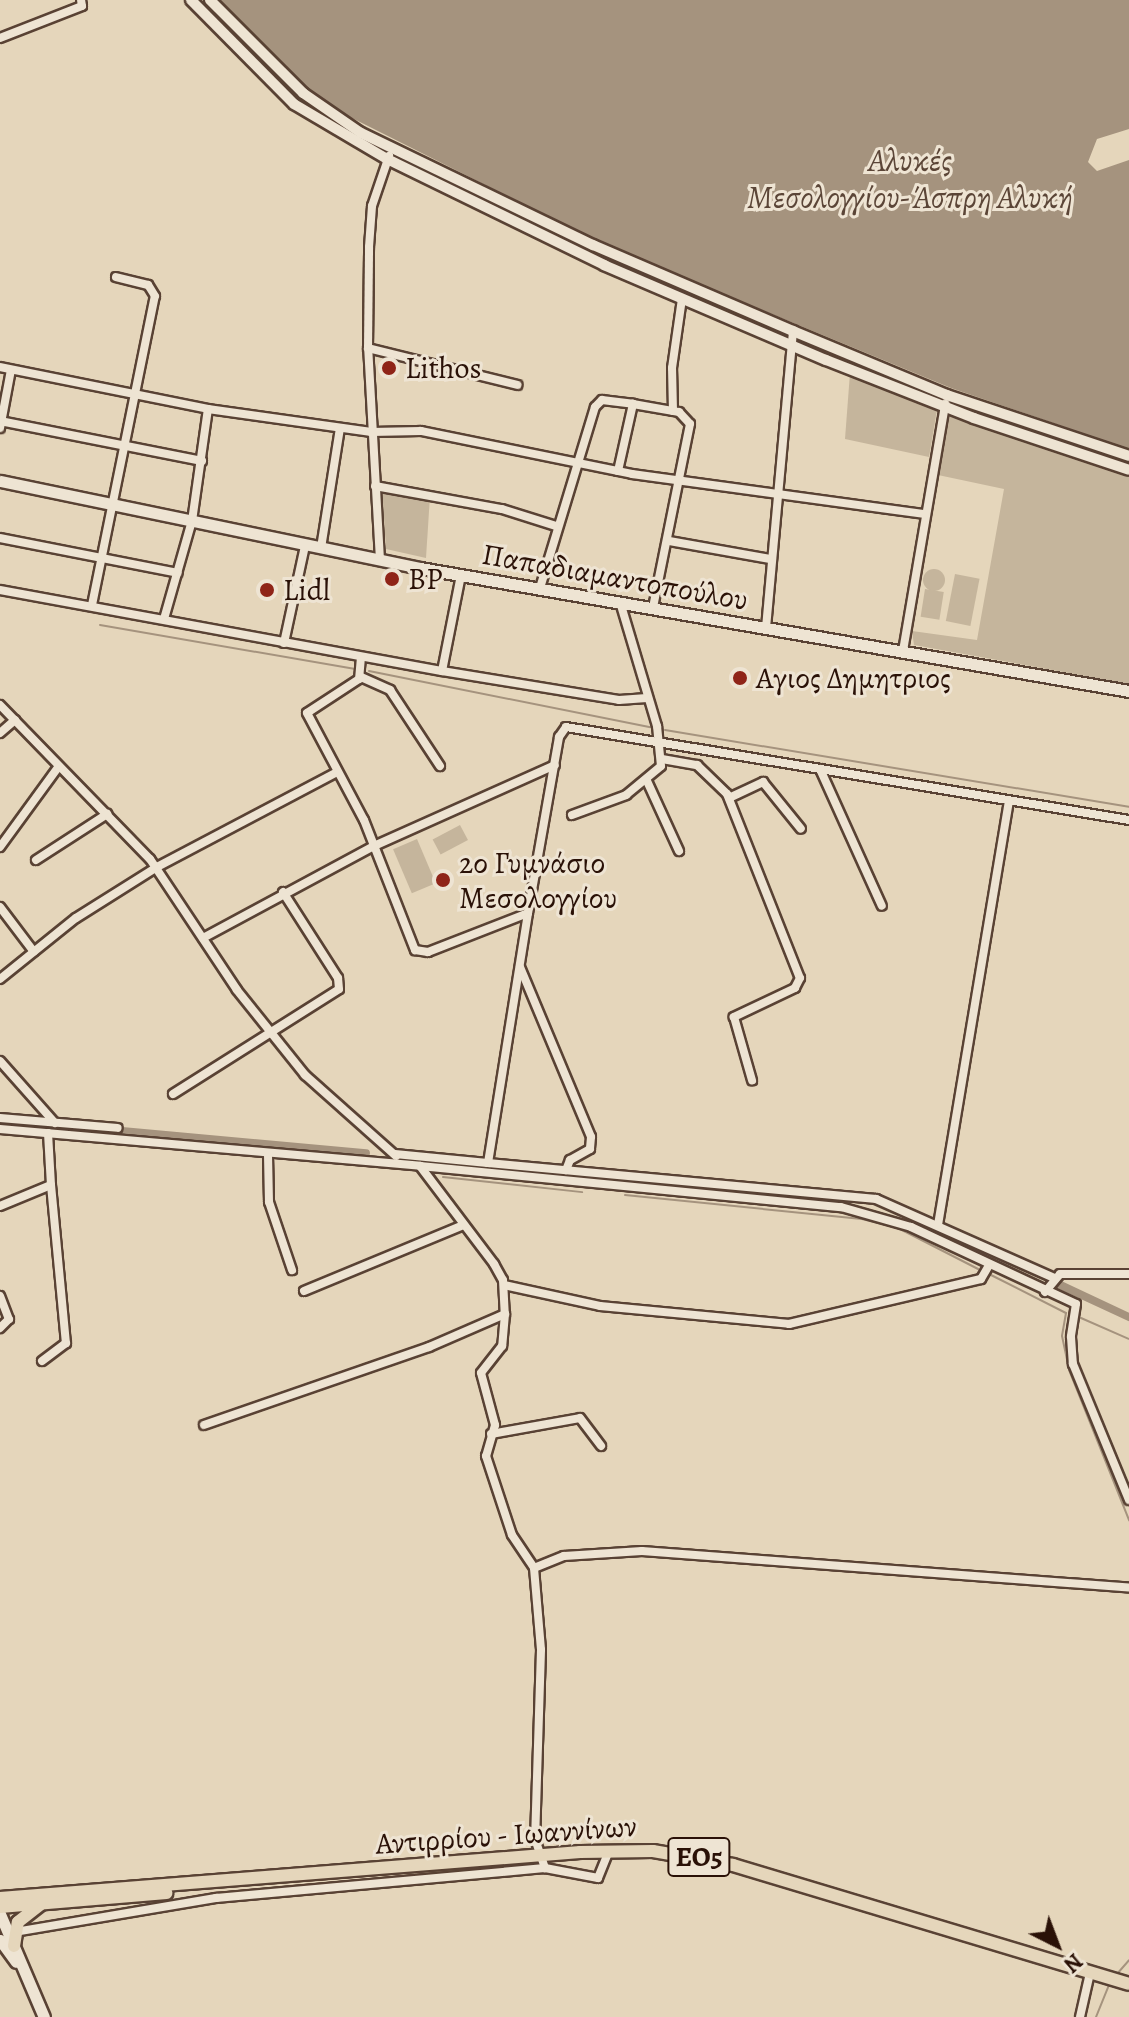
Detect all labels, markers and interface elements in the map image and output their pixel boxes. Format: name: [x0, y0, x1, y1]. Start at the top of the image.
water label: Αλυκές Μεσολογγίου-Άσπρη Αλυκή: [747, 142, 1073, 217]
place label: Lithos: [405, 350, 482, 386]
marker: Lithos: [380, 359, 398, 377]
street label: Παπαδιαμαντοπούλου: [479, 536, 751, 618]
place label: BP: [408, 561, 442, 597]
marker: BP: [383, 570, 401, 588]
place label: Lidl: [283, 572, 330, 608]
marker: Lidl: [258, 581, 276, 599]
place label: Αγιος Δημητριος: [756, 660, 951, 696]
marker: Αγιος Δημητριος: [731, 669, 749, 687]
place label: 2ο Γυμνάσιο Μεσολογγίου: [459, 845, 617, 916]
marker: 2ο Γυμνάσιο Μεσολογγίου: [434, 871, 452, 889]
street label: Αντιρρίου - Ιωαννίνων: [374, 1808, 638, 1862]
road number: ΕΟ5: [667, 1833, 731, 1881]
north arrow: [1017, 1905, 1097, 1985]
text: N: [1057, 1946, 1089, 1979]

